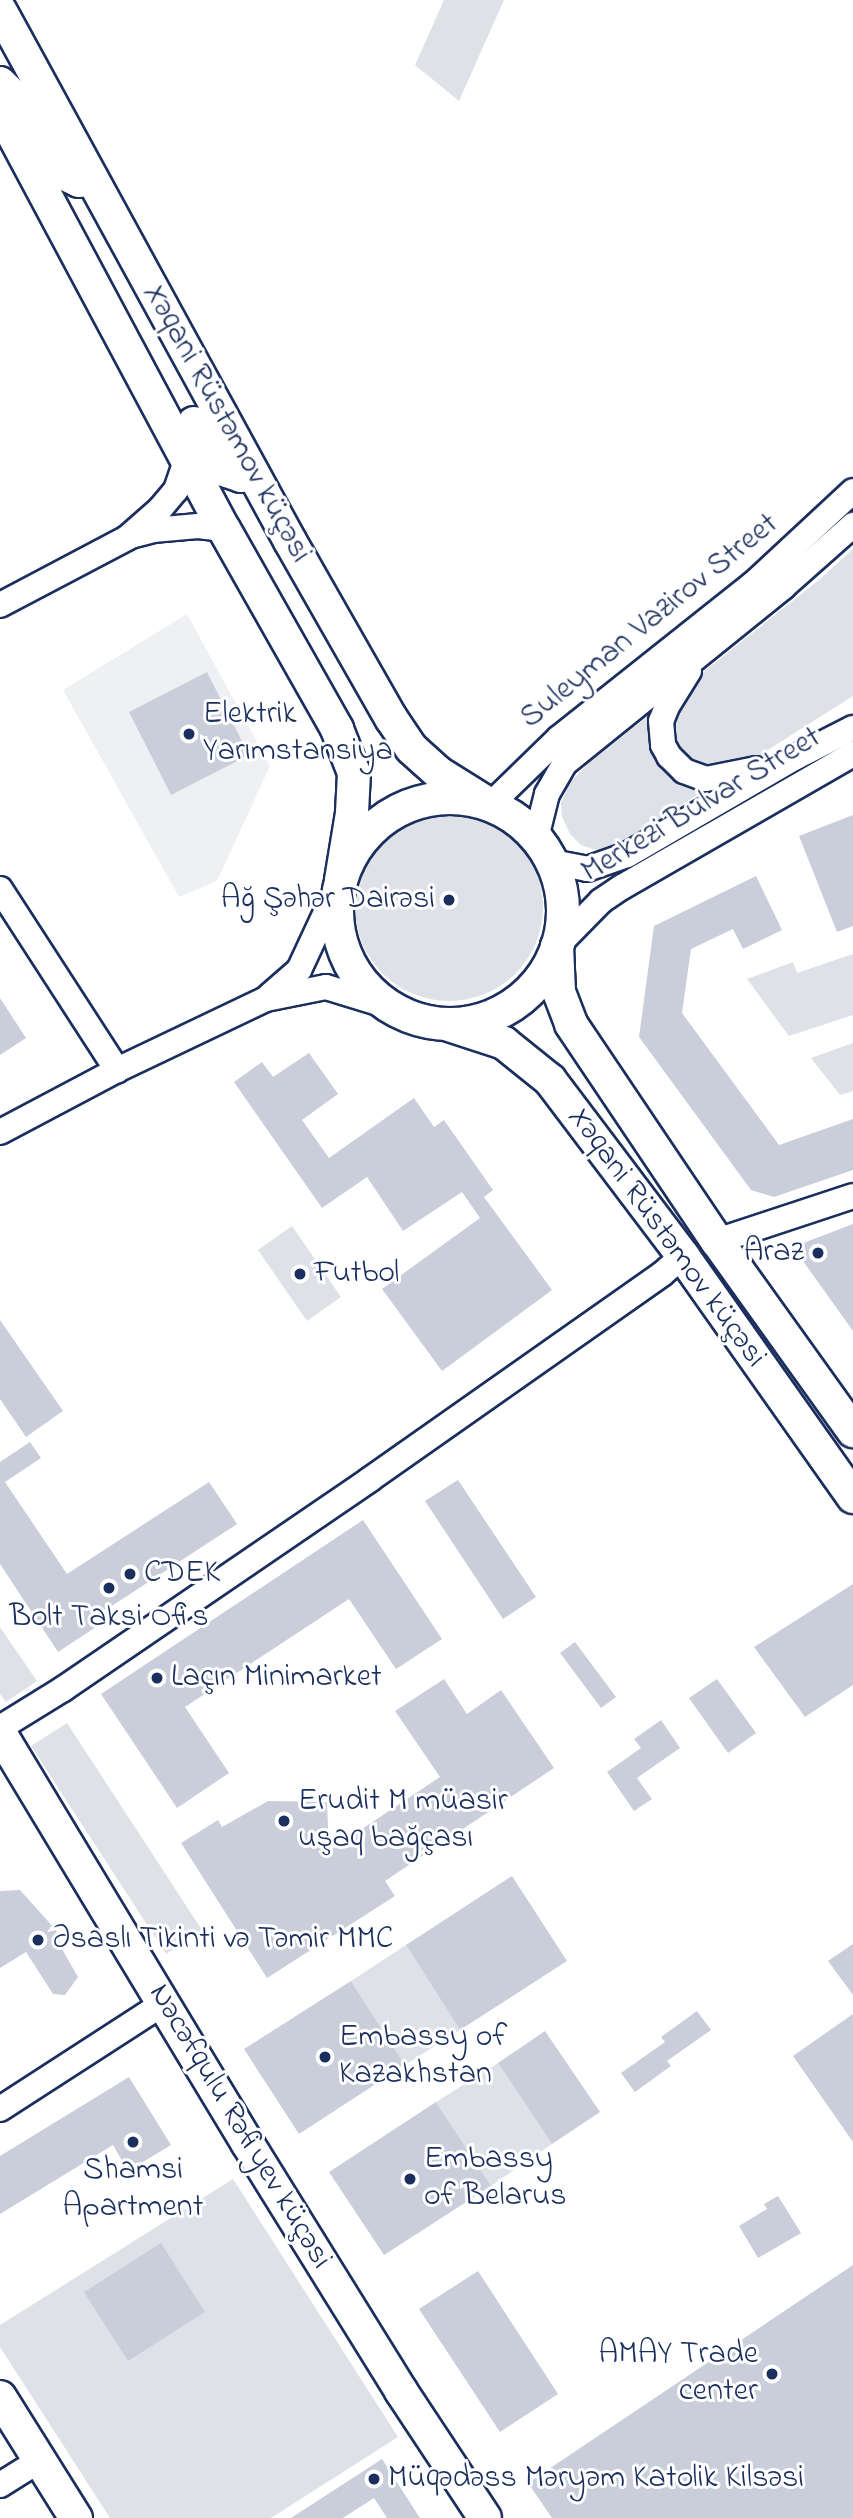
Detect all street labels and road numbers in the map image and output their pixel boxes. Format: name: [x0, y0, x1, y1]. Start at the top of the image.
street label: Xəqani Rüstəmov küçəsi: [133, 278, 319, 570]
street label: Suleyman Vazirov Street: [513, 506, 787, 738]
street label: Merkezi Bulvar Street: [575, 719, 829, 893]
street label: Xəqani Rüstəmov küçəsi: [559, 1100, 773, 1376]
street label: Nəcəfqulu Rəfiyev küçəsi: [139, 1977, 339, 2277]

